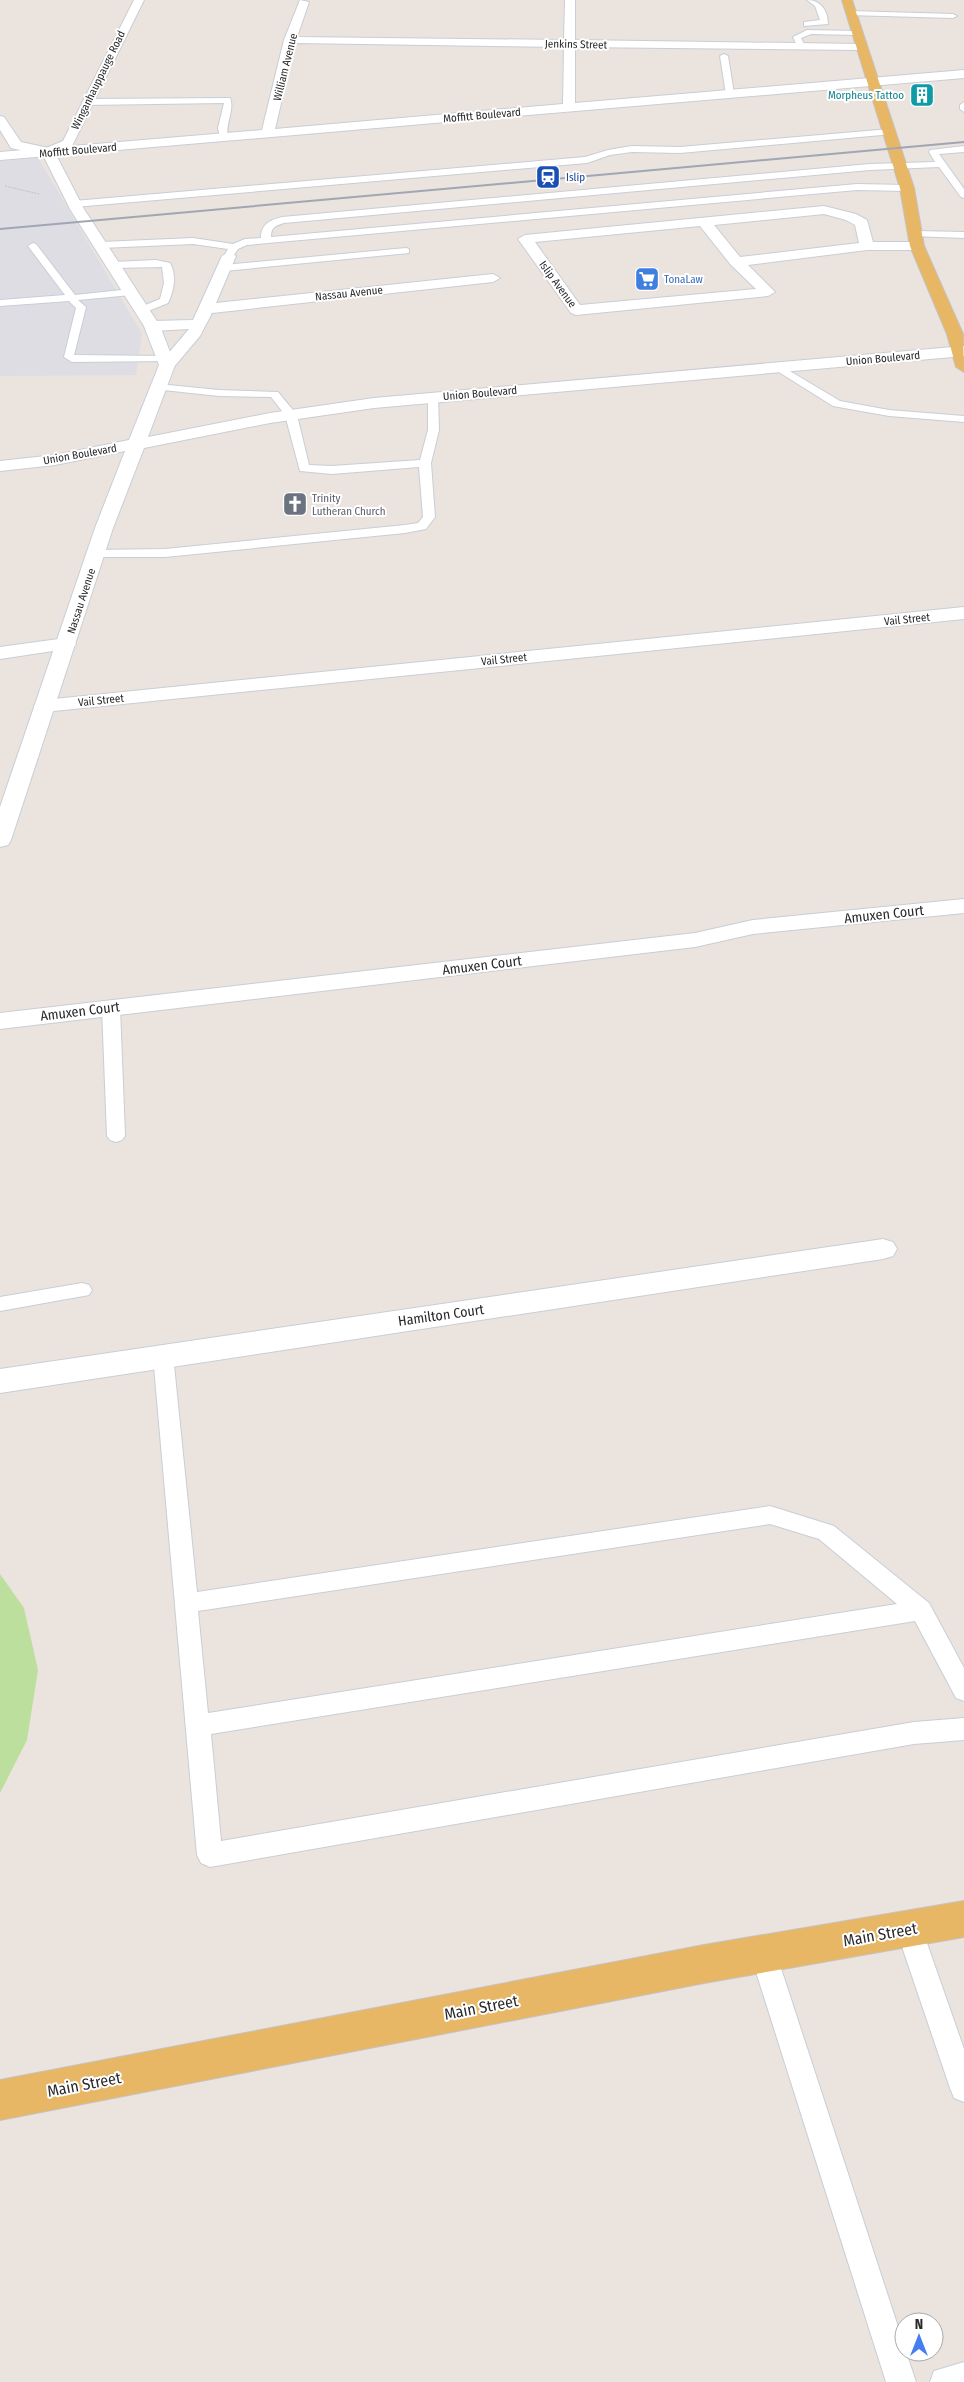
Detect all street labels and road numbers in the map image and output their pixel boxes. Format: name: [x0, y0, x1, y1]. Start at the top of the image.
street label: Winganhauppauge Road: [69, 29, 128, 132]
street label: William Avenue: [271, 32, 300, 102]
street label: Jenkins Street: [545, 37, 608, 52]
street label: Moffitt Boulevard: [443, 106, 521, 125]
street label: Moffitt Boulevard: [39, 141, 117, 160]
street label: Islip Avenue: [536, 258, 579, 310]
street label: Nassau Avenue: [315, 283, 384, 304]
street label: Union Boulevard: [845, 349, 921, 368]
street label: Union Boulevard: [442, 384, 518, 403]
street label: Union Boulevard: [42, 442, 118, 467]
street label: Nassau Avenue: [65, 567, 98, 635]
street label: Vail Street: [884, 611, 931, 628]
street label: Vail Street: [481, 651, 528, 668]
street label: Vail Street: [78, 692, 125, 709]
street label: Amuxen Court: [843, 902, 925, 927]
street label: Amuxen Court: [441, 952, 523, 979]
street label: Amuxen Court: [39, 998, 121, 1025]
street label: Hamilton Court: [397, 1301, 486, 1330]
street label: Main Street: [842, 1919, 919, 1950]
street label: Main Street: [443, 1991, 520, 2024]
street label: Main Street: [46, 2068, 123, 2101]

